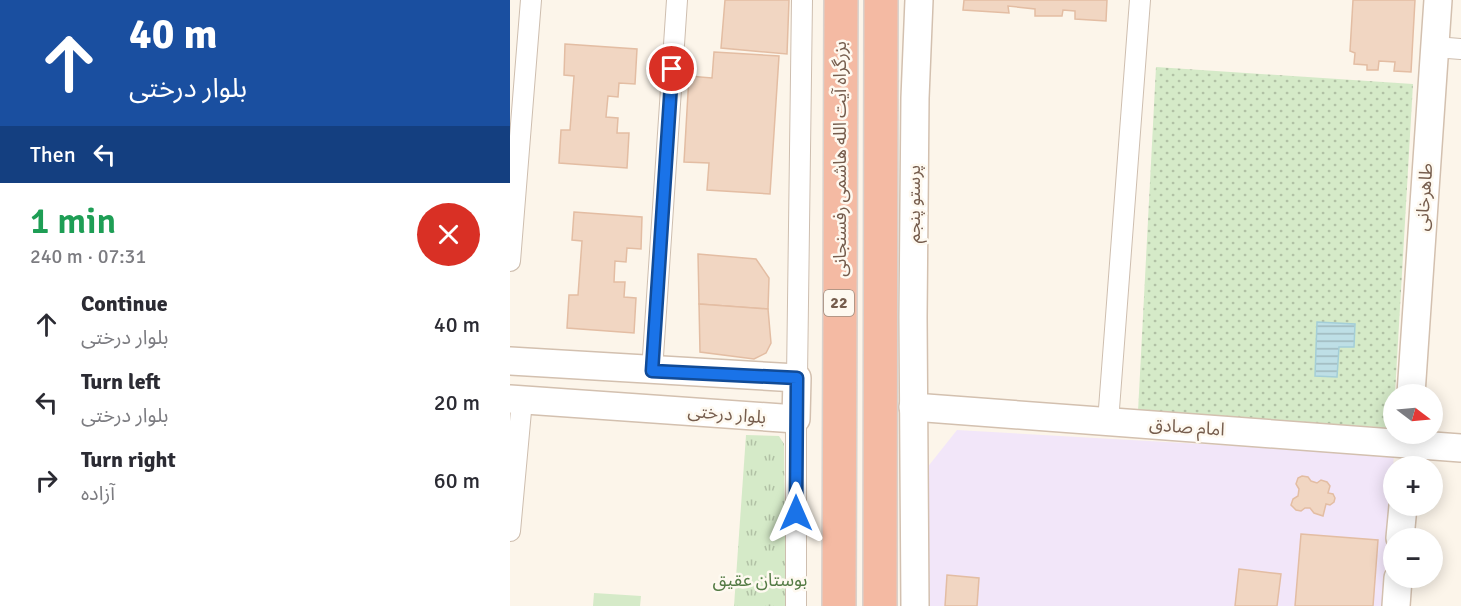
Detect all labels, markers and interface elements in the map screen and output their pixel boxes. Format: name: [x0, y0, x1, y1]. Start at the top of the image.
text: 40 m: [129, 9, 218, 60]
icon: ahead: [30, 24, 108, 102]
street label: بزرگراه آیت الله هاشمی رفسنجانی: [829, 41, 851, 277]
pin: [646, 43, 697, 94]
icon: arrive: [655, 52, 688, 85]
text: بلوار درختی: [129, 72, 247, 105]
icon: left: [88, 138, 121, 171]
text: Then: [30, 141, 76, 168]
street label: طاهرخانی: [1411, 162, 1437, 232]
street label: پرستو پنجم: [903, 165, 927, 243]
text: 1 min: [30, 199, 116, 244]
button: close: [417, 203, 480, 266]
text: 240 m · 07:31: [30, 244, 146, 269]
text: Continue: [81, 290, 168, 317]
road number: 22: [824, 290, 854, 316]
icon: ahead: [30, 308, 63, 341]
text: 40 m: [434, 311, 480, 338]
text: بلوار درختی: [81, 325, 168, 350]
text: Turn left: [81, 368, 161, 395]
north arrow: [1383, 384, 1443, 444]
map controls: [1383, 384, 1443, 588]
icon: left: [30, 386, 63, 419]
text: 20 m: [434, 389, 480, 416]
street label: بلوار درختی: [687, 400, 767, 428]
text: بلوار درختی: [81, 403, 168, 428]
street label: امام صادق: [1148, 413, 1226, 444]
text: Turn right: [81, 446, 176, 473]
button: +: [1383, 456, 1443, 516]
icon: right: [30, 464, 63, 497]
text: 60 m: [434, 467, 480, 494]
text: آزاده: [81, 481, 115, 506]
position arrow: [764, 481, 828, 545]
button: −: [1383, 528, 1443, 588]
park label: بوستان عقیق: [713, 569, 807, 591]

